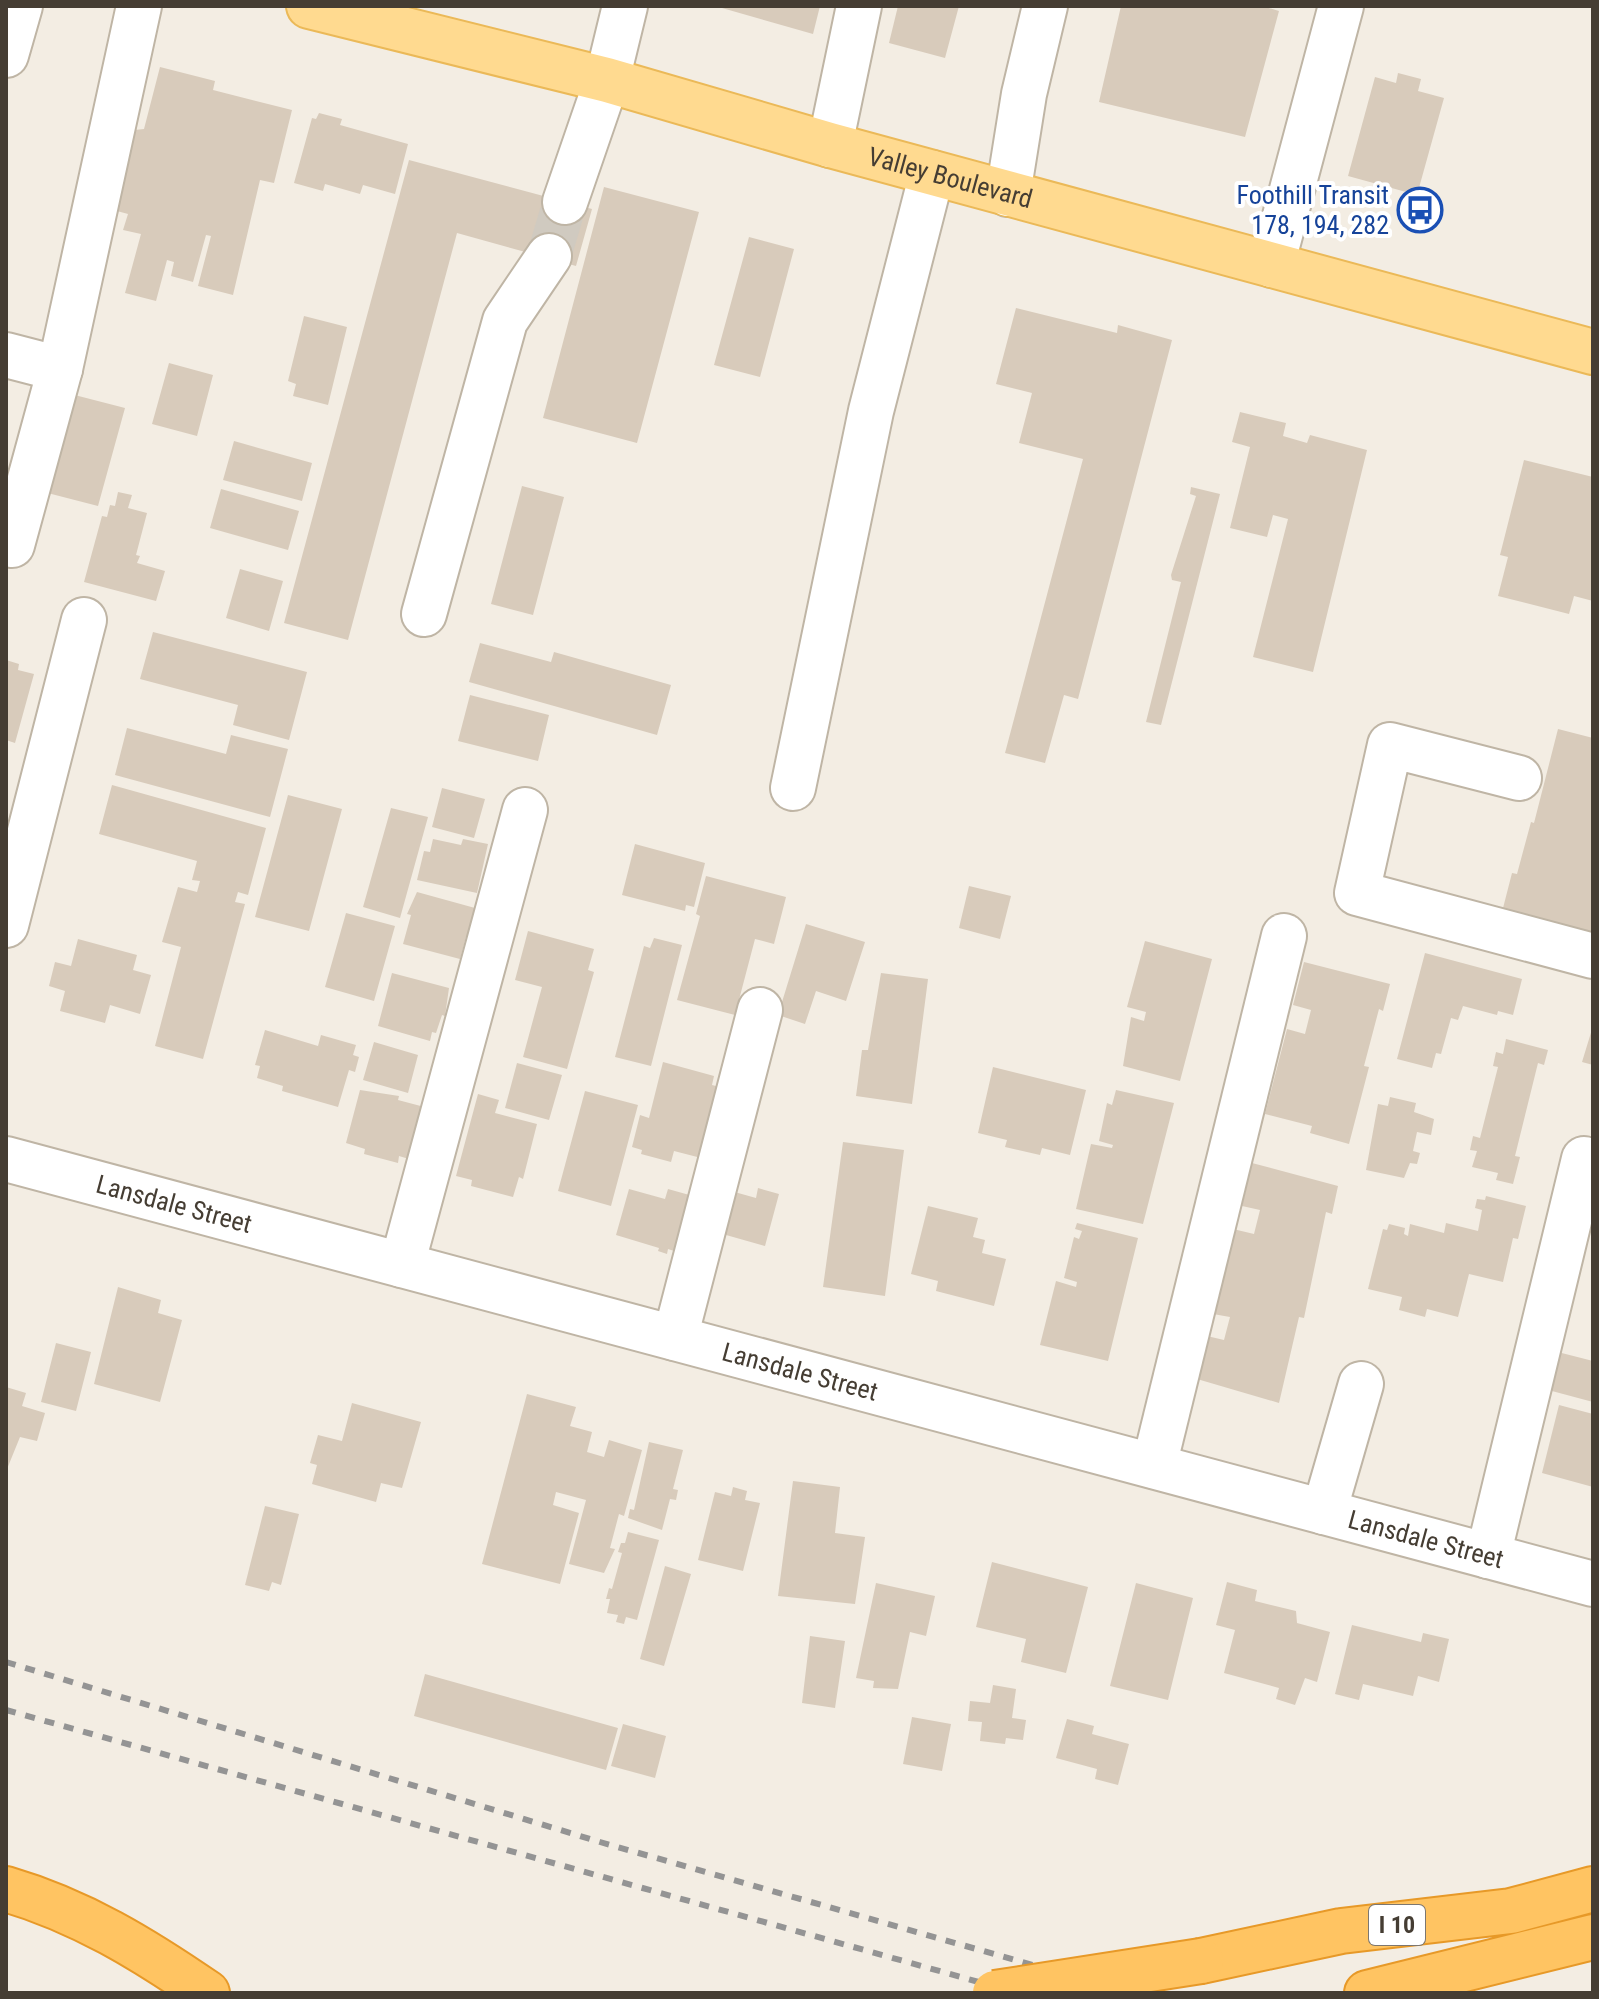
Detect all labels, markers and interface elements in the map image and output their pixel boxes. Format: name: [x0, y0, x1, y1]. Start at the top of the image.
street label: Valley Boulevard: [865, 141, 1036, 214]
place label: Foothill Transit 178, 194, 282: [1236, 180, 1389, 240]
bus stop icon: Foothill Transit 178, 194, 282: [1396, 186, 1444, 234]
street label: Lansdale Street: [93, 1169, 255, 1239]
street label: Lansdale Street: [719, 1336, 881, 1407]
street label: Lansdale Street: [1345, 1504, 1507, 1574]
road number: I 10: [1369, 1905, 1425, 1945]

